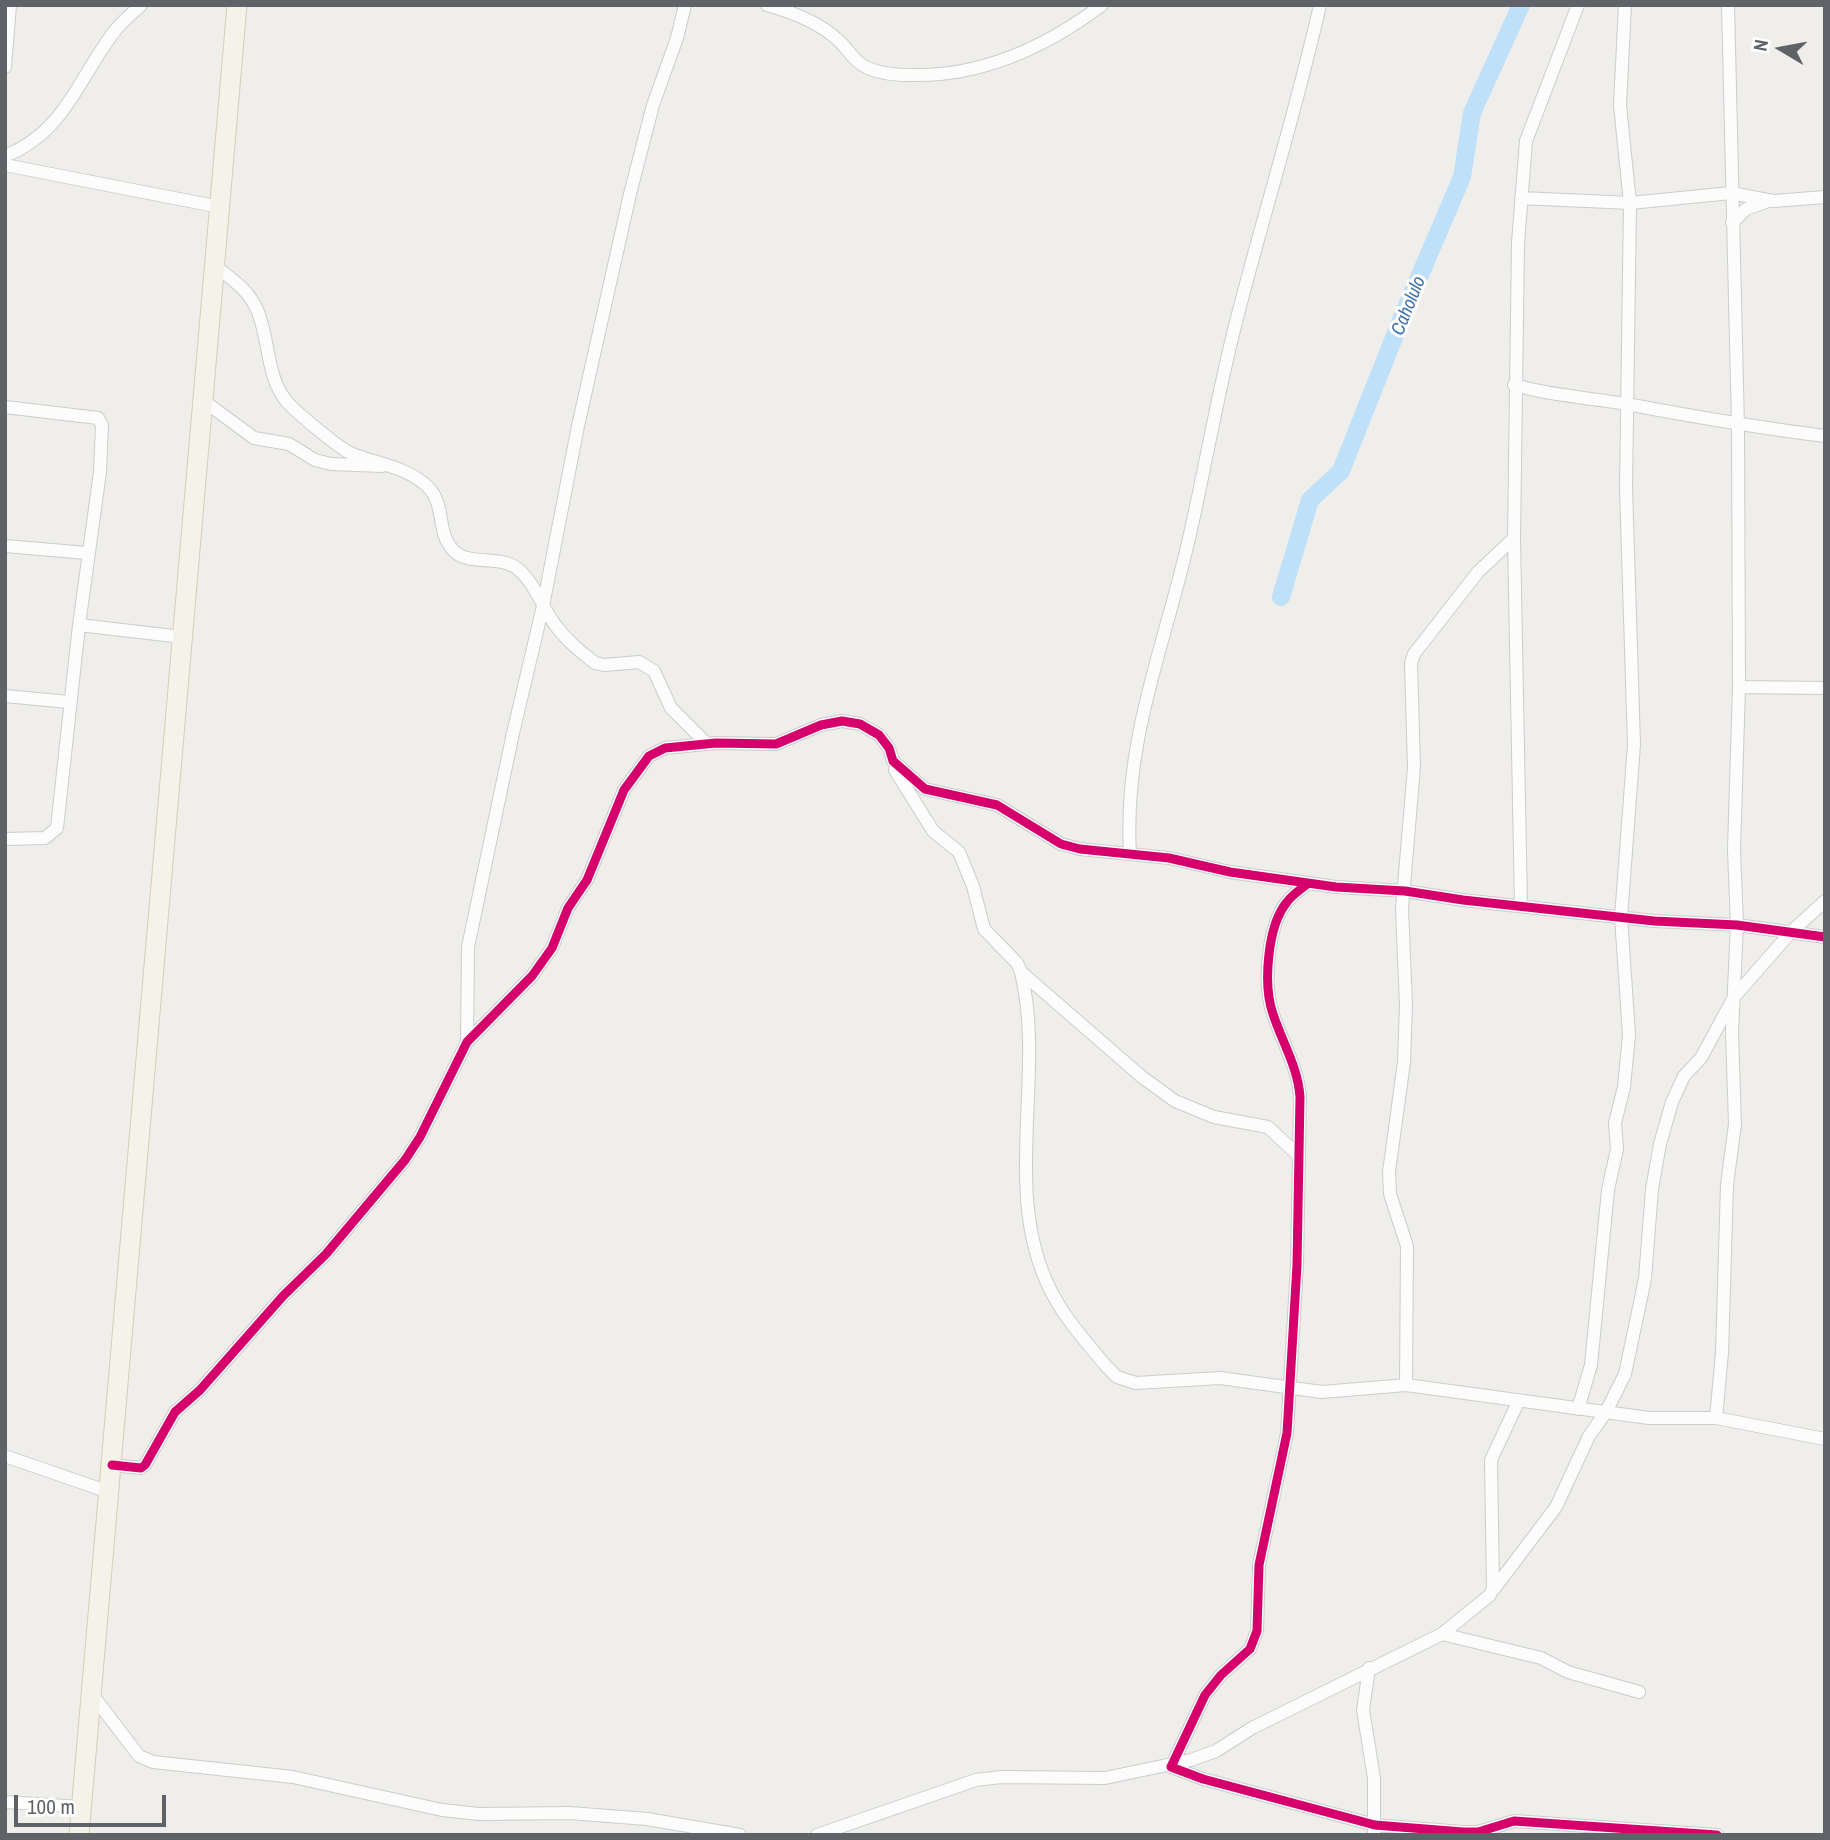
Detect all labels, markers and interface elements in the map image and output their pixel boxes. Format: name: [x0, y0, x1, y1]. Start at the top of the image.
north arrow: [1746, 14, 1816, 84]
text: N: [1747, 38, 1774, 53]
water label: Caholulo: [1387, 273, 1431, 339]
scale bar: [18, 1780, 170, 1824]
text: 100 m: [27, 1792, 75, 1821]

